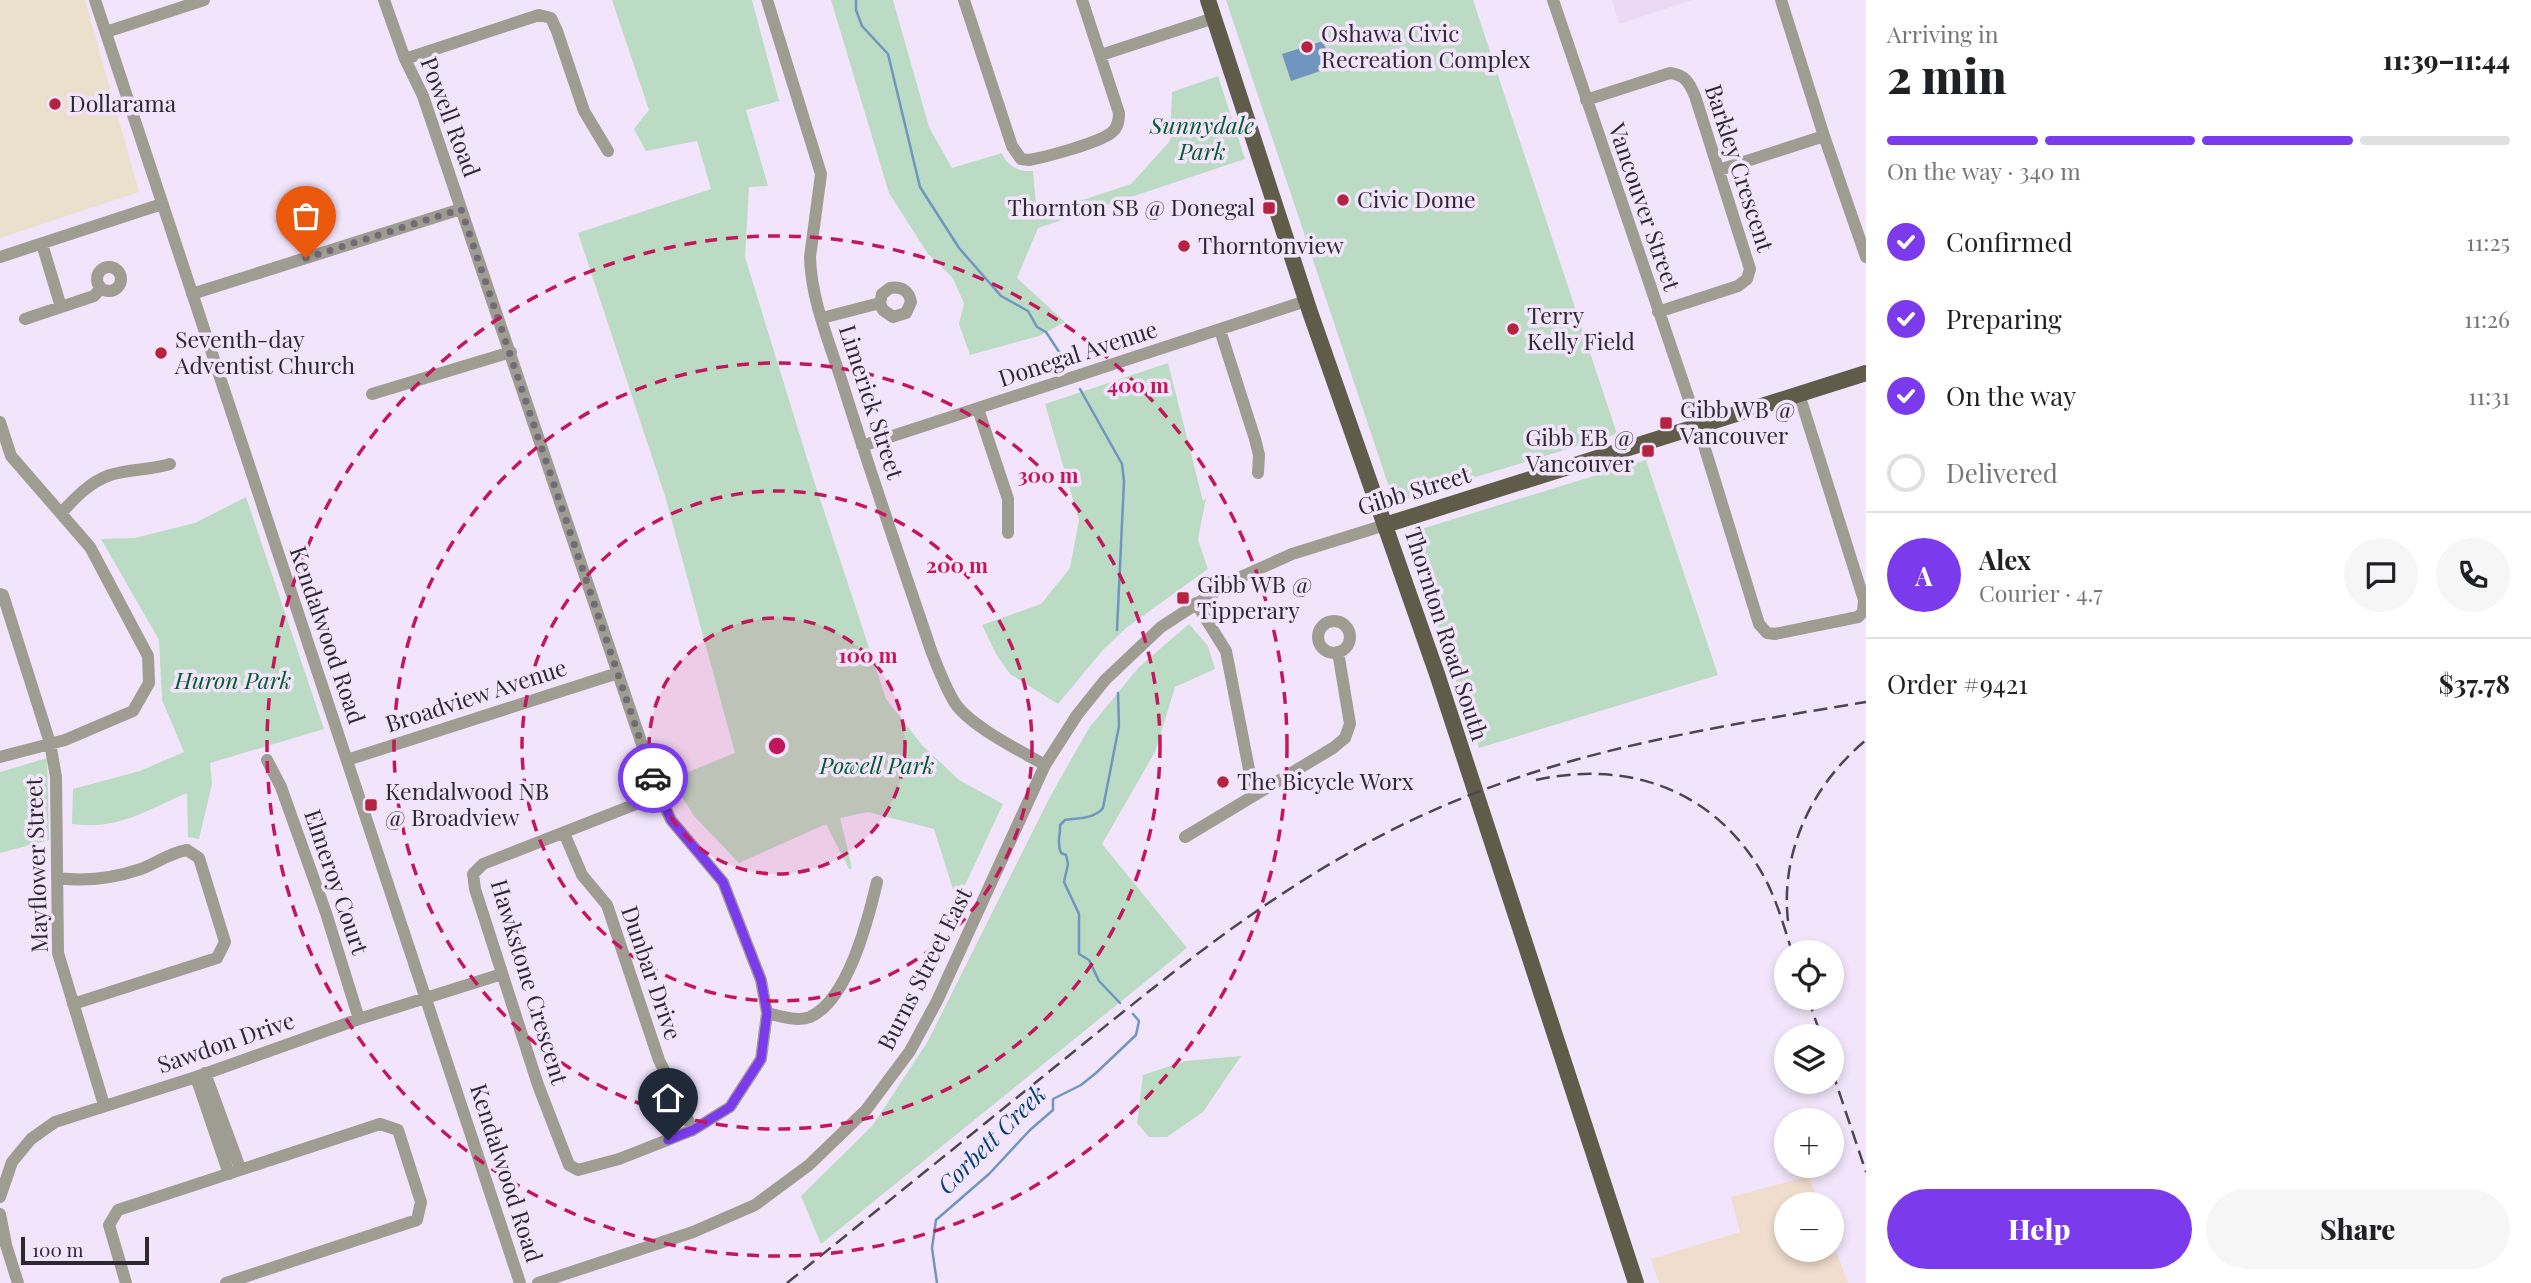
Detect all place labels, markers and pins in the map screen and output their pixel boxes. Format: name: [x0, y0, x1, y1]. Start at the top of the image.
place label: Oshawa Civic Recreation Complex: [1321, 17, 1530, 74]
marker: Oshawa Civic Recreation Complex: [1299, 39, 1315, 55]
place label: Dollarama: [69, 87, 177, 118]
marker: Dollarama: [47, 96, 63, 112]
place label: Civic Dome: [1357, 183, 1476, 214]
pin: [276, 186, 336, 258]
place label: Thornton SB @ Donegal: [1008, 191, 1255, 222]
marker: Civic Dome: [1335, 192, 1351, 208]
marker: Thornton SB @ Donegal: [1261, 200, 1277, 216]
place label: Thorntonview: [1198, 229, 1344, 260]
marker: Thorntonview: [1176, 238, 1192, 254]
place label: Terry Kelly Field: [1527, 299, 1635, 356]
marker: Terry Kelly Field: [1505, 321, 1521, 337]
place label: Seventh-day Adventist Church: [174, 323, 356, 380]
marker: Seventh-day Adventist Church: [153, 345, 169, 361]
place label: Gibb WB @ Vancouver: [1679, 393, 1795, 450]
marker: Gibb WB @ Vancouver: [1658, 415, 1674, 431]
place label: Gibb EB @ Vancouver: [1525, 421, 1634, 478]
marker: Gibb EB @ Vancouver: [1640, 443, 1656, 459]
place label: Gibb WB @ Tipperary: [1197, 568, 1312, 625]
marker: Gibb WB @ Tipperary: [1175, 590, 1191, 606]
centre of rings: [765, 734, 789, 758]
place label: The Bicycle Worx: [1237, 765, 1414, 796]
marker: The Bicycle Worx: [1215, 774, 1231, 790]
place label: Kendalwood NB @ Broadview: [385, 775, 549, 832]
marker: Kendalwood NB @ Broadview: [363, 797, 379, 813]
pin: [638, 1068, 698, 1140]

